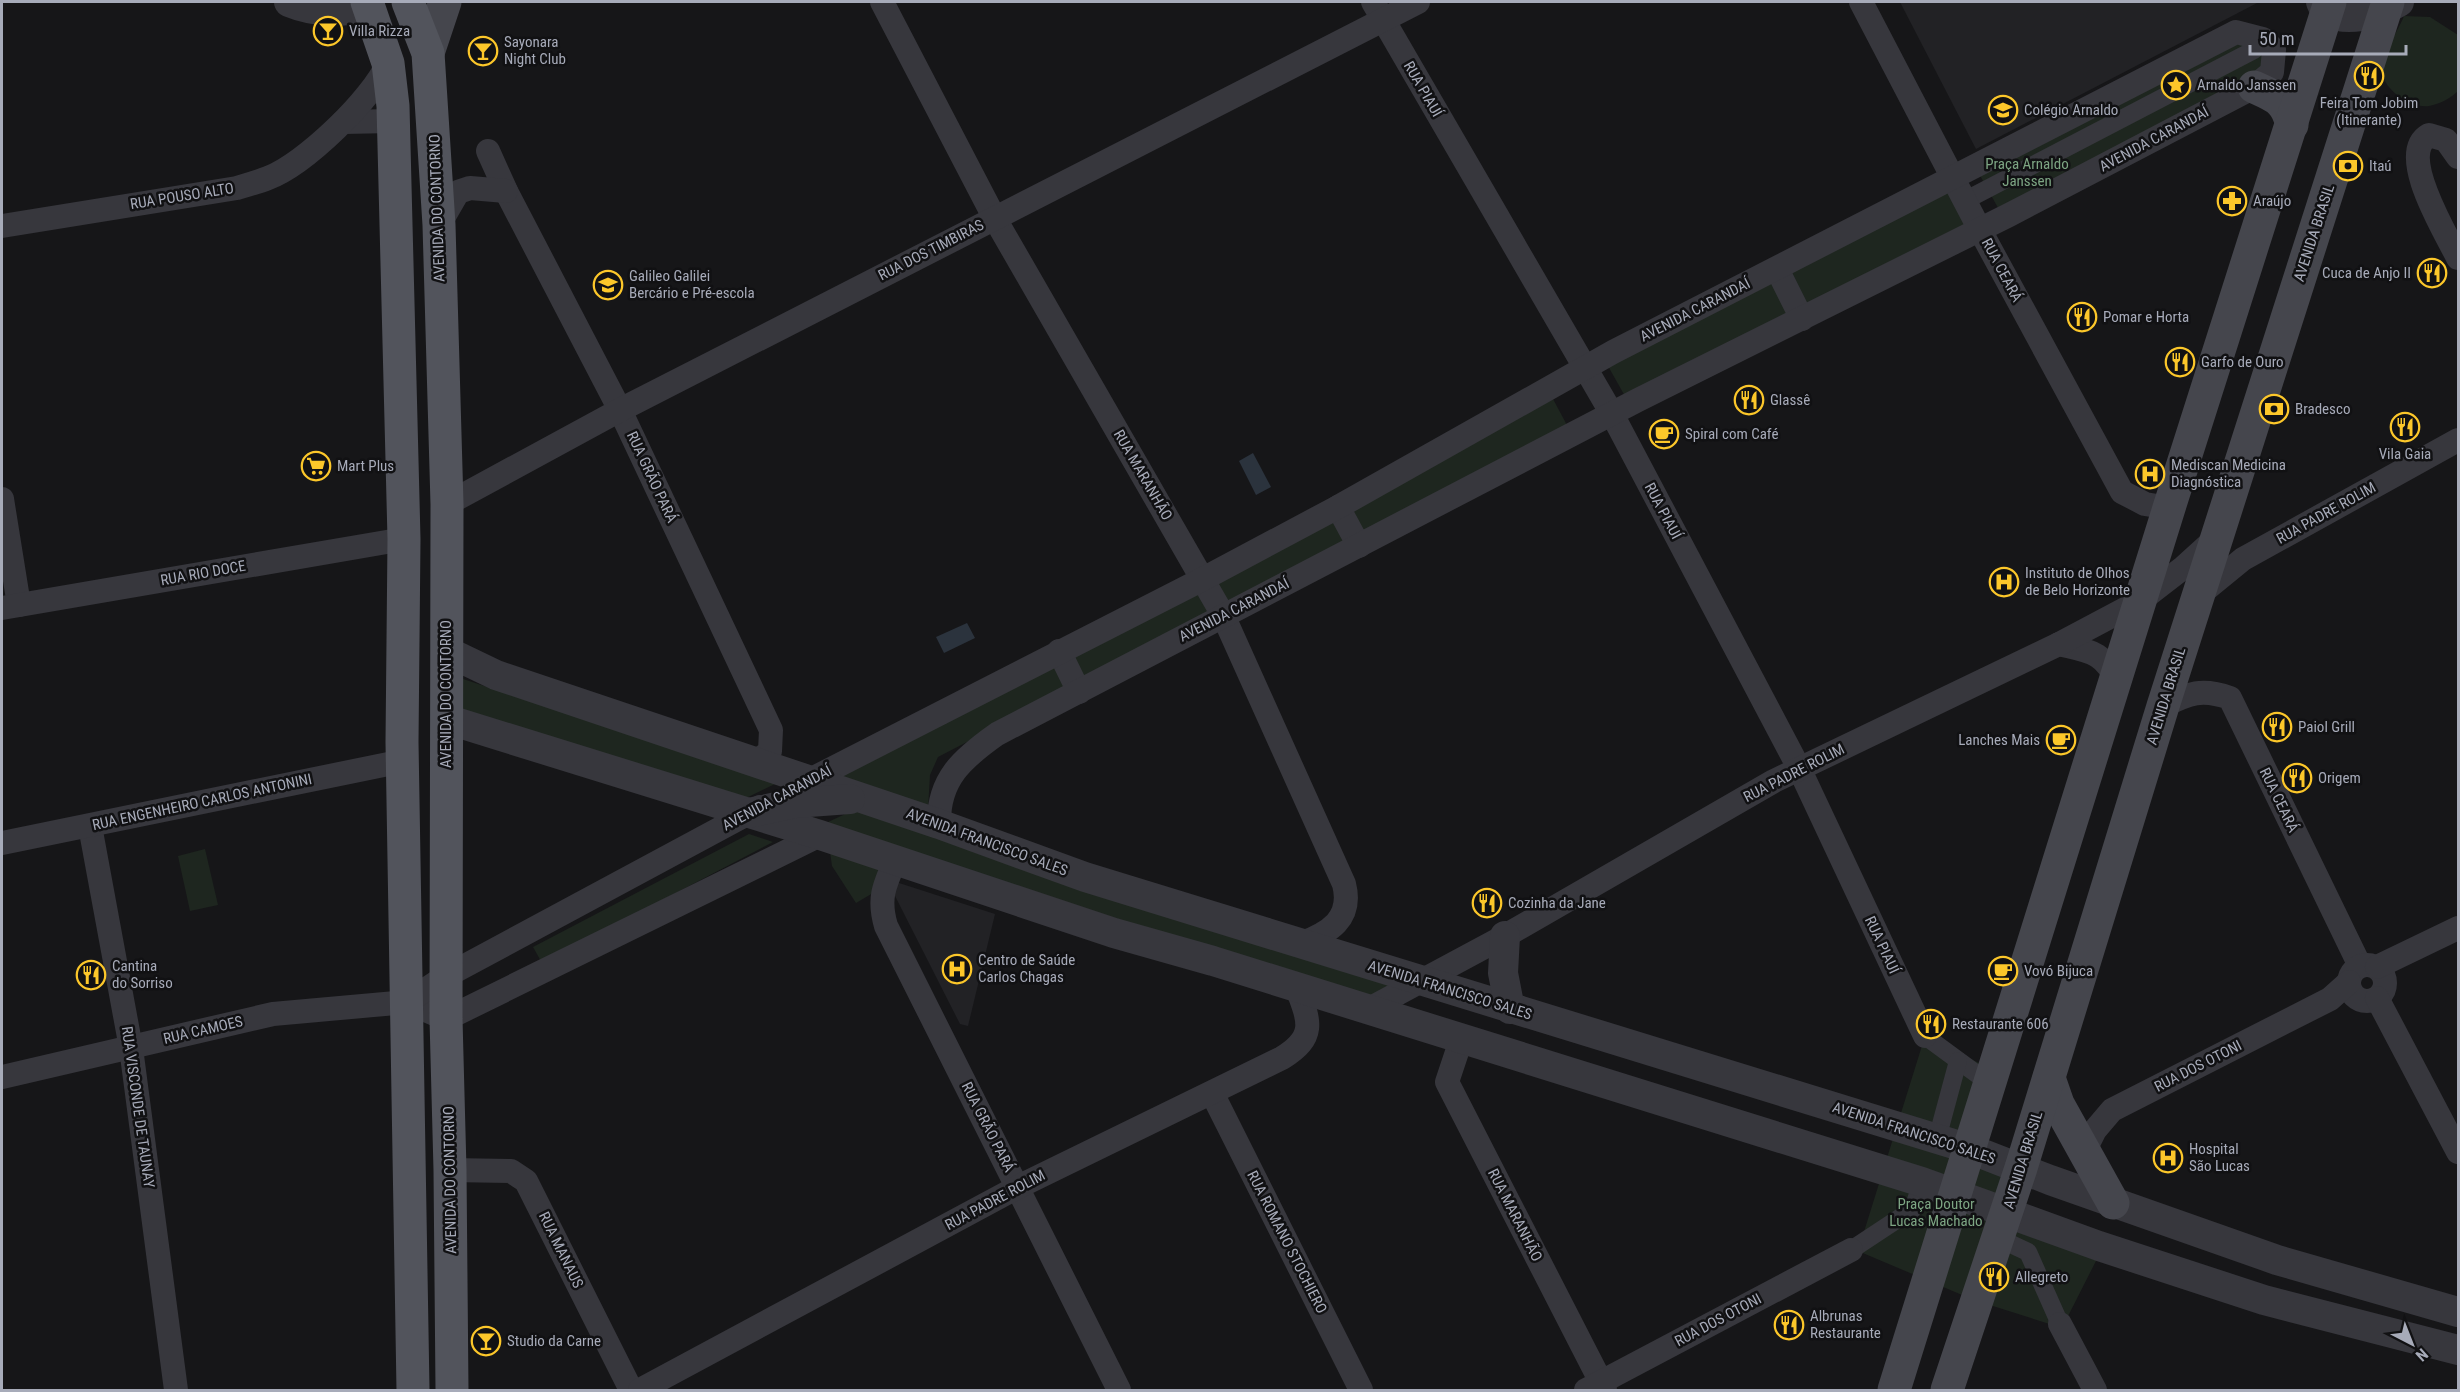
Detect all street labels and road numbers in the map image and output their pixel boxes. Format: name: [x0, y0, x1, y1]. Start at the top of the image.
street label: RUA PIAUÍ: [1400, 58, 1447, 121]
street label: AVENIDA CARANDAÍ: [2096, 102, 2213, 175]
street label: AVENIDA DO CONTORNO: [425, 134, 449, 282]
street label: RUA POUSO ALTO: [129, 179, 235, 213]
street label: AVENIDA BRASIL: [2290, 182, 2338, 284]
street label: RUA DOS TIMBIRAS: [875, 216, 987, 284]
street label: RUA CEARÁ: [1978, 235, 2026, 305]
street label: AVENIDA CARANDAÍ: [1637, 274, 1754, 346]
street label: RUA MARANHÃO: [1110, 427, 1176, 523]
street label: RUA GRÃO PARÁ: [623, 428, 681, 526]
street label: RUA PADRE ROLIM: [2273, 478, 2379, 548]
street label: RUA PIAUÍ: [1641, 480, 1686, 543]
street label: RUA RIO DOCE: [159, 557, 247, 589]
street label: AVENIDA CARANDAÍ: [1176, 574, 1293, 646]
street label: AVENIDA DO CONTORNO: [437, 620, 455, 768]
street label: AVENIDA BRASIL: [2143, 645, 2189, 747]
street label: RUA PADRE ROLIM: [1741, 740, 1847, 806]
street label: AVENIDA CARANDAÍ: [719, 761, 836, 834]
street label: RUA CEARÁ: [2256, 765, 2302, 836]
street label: RUA ENGENHEIRO CARLOS ANTONINI: [91, 770, 313, 834]
street label: AVENIDA FRANCISCO SALES: [904, 804, 1070, 880]
street label: RUA PIAUÍ: [1861, 913, 1904, 978]
street label: AVENIDA FRANCISCO SALES: [1366, 956, 1534, 1024]
street label: RUA CAMOES: [161, 1012, 245, 1048]
street label: RUA VISCONDE DE TAUNAY: [118, 1025, 158, 1189]
street label: RUA DOS OTONI: [2151, 1036, 2245, 1096]
street label: RUA GRÃO PARÁ: [958, 1079, 1019, 1175]
street label: AVENIDA FRANCISCO SALES: [1830, 1098, 1998, 1168]
street label: AVENIDA DO CONTORNO: [440, 1106, 460, 1254]
street label: AVENIDA BRASIL: [2000, 1109, 2046, 1211]
street label: RUA PADRE ROLIM: [942, 1166, 1048, 1234]
street label: RUA MARANHÃO: [1484, 1166, 1546, 1264]
street label: RUA ROMANO STOCHIERO: [1243, 1168, 1331, 1316]
street label: RUA MANAUS: [535, 1209, 587, 1291]
street label: RUA DOS OTONI: [1672, 1290, 1764, 1350]

